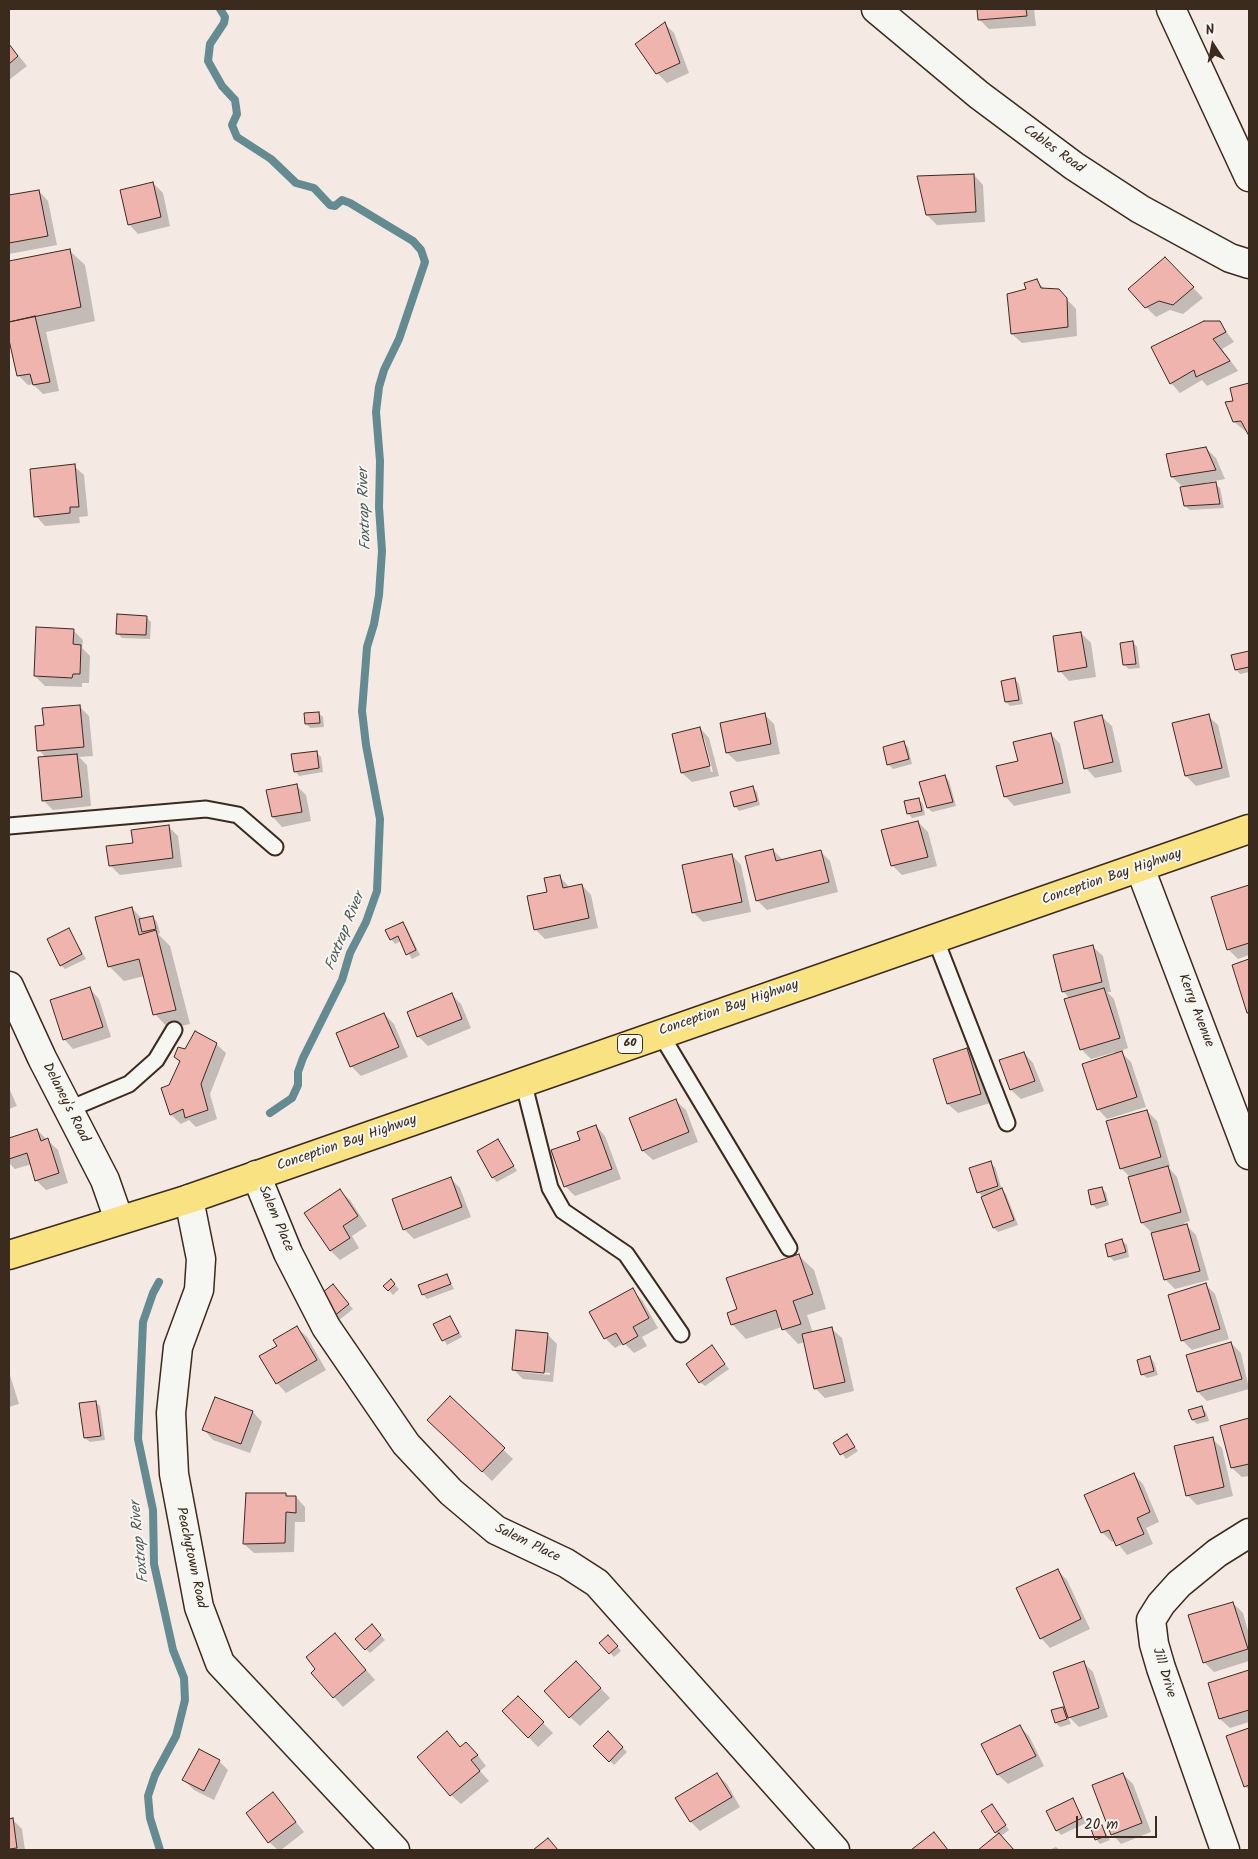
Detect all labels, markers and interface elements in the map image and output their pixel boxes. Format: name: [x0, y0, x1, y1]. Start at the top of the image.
text: N: [1204, 19, 1217, 42]
north arrow: [1188, 20, 1238, 70]
street label: Cables Road: [1019, 122, 1087, 178]
water label: Foxtrap River: [356, 468, 376, 550]
street label: Conception Bay Highway: [1040, 846, 1184, 910]
water label: Foxtrap River: [322, 890, 370, 974]
street label: Kerry Avenue: [1173, 972, 1217, 1050]
street label: Conception Bay Highway: [657, 977, 801, 1041]
road number: 60: [618, 1034, 642, 1054]
street label: Delaney's Road: [38, 1060, 92, 1146]
street label: Conception Bay Highway: [275, 1112, 419, 1176]
street label: Salem Place: [253, 1183, 297, 1255]
water label: Foxtrap River: [128, 1500, 154, 1584]
street label: Peachytown Road: [171, 1506, 209, 1610]
street label: Salem Place: [492, 1521, 562, 1567]
street label: Jill Drive: [1147, 1646, 1179, 1700]
scale bar: [1078, 1806, 1159, 1838]
text: 20 m: [1084, 1813, 1118, 1837]

